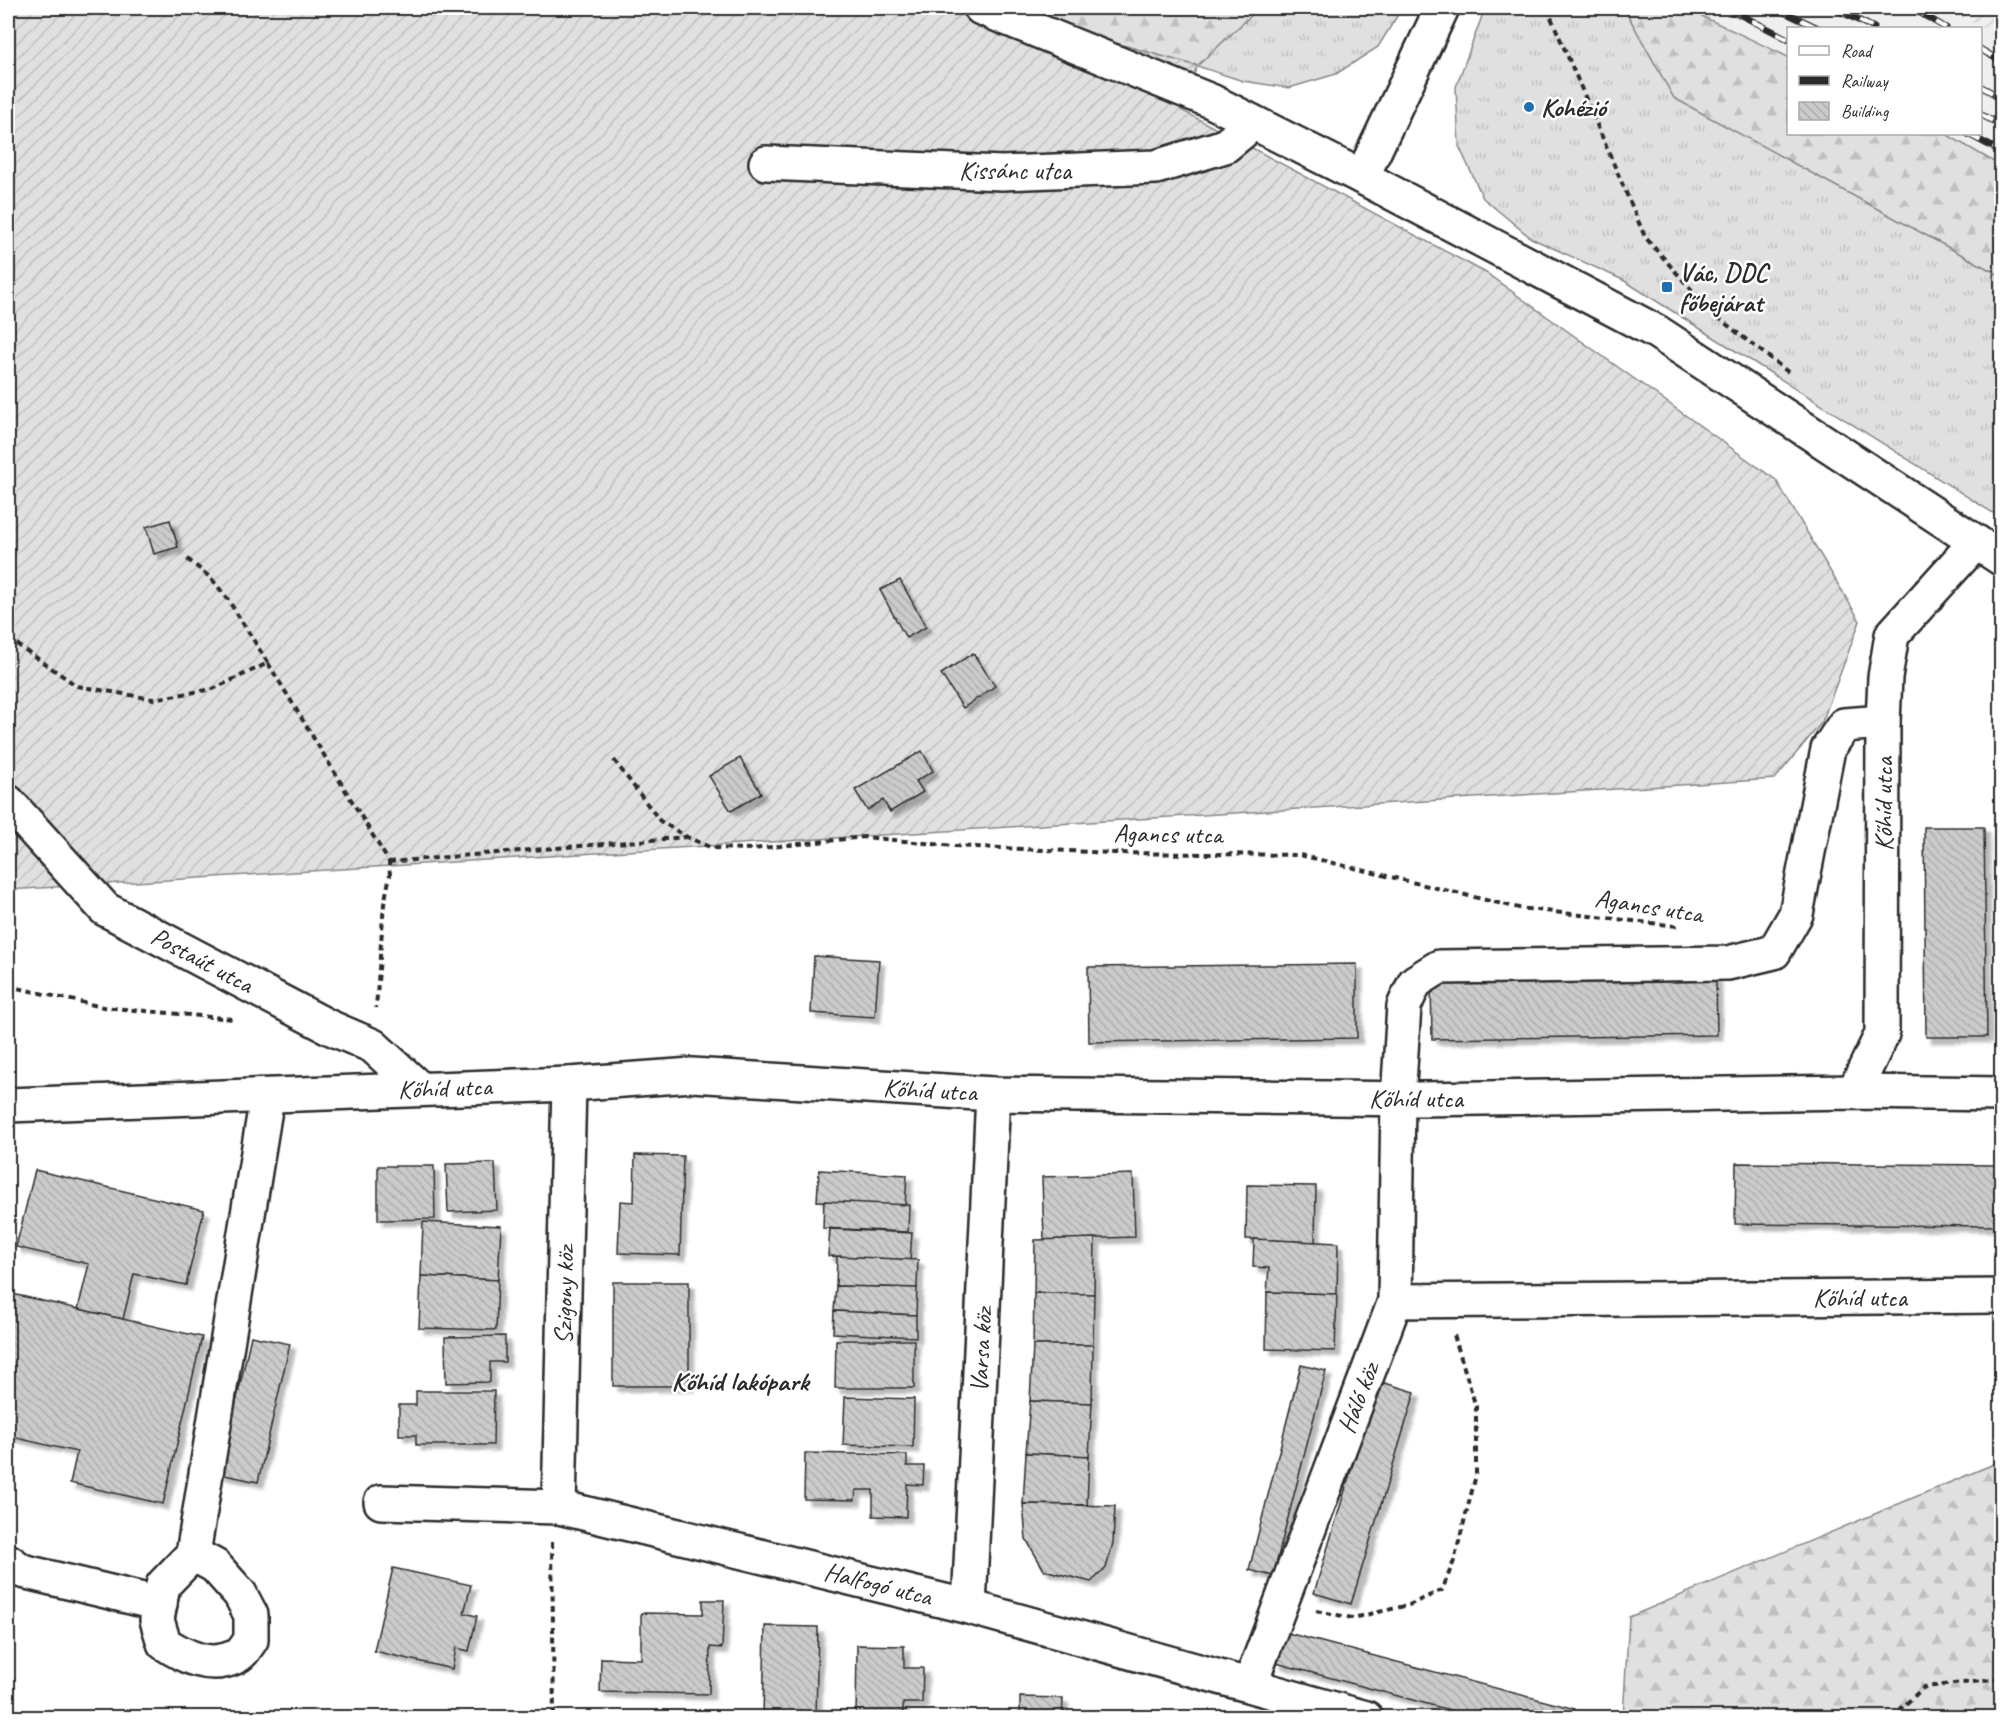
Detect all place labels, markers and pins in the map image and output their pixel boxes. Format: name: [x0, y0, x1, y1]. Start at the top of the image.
place label: Kohézió: [1541, 91, 1610, 124]
marker: Kohézió: [1522, 100, 1536, 114]
place label: Vác, DDC főbejárat: [1679, 256, 1771, 319]
marker: Vác, DDC főbejárat: [1660, 280, 1674, 294]

